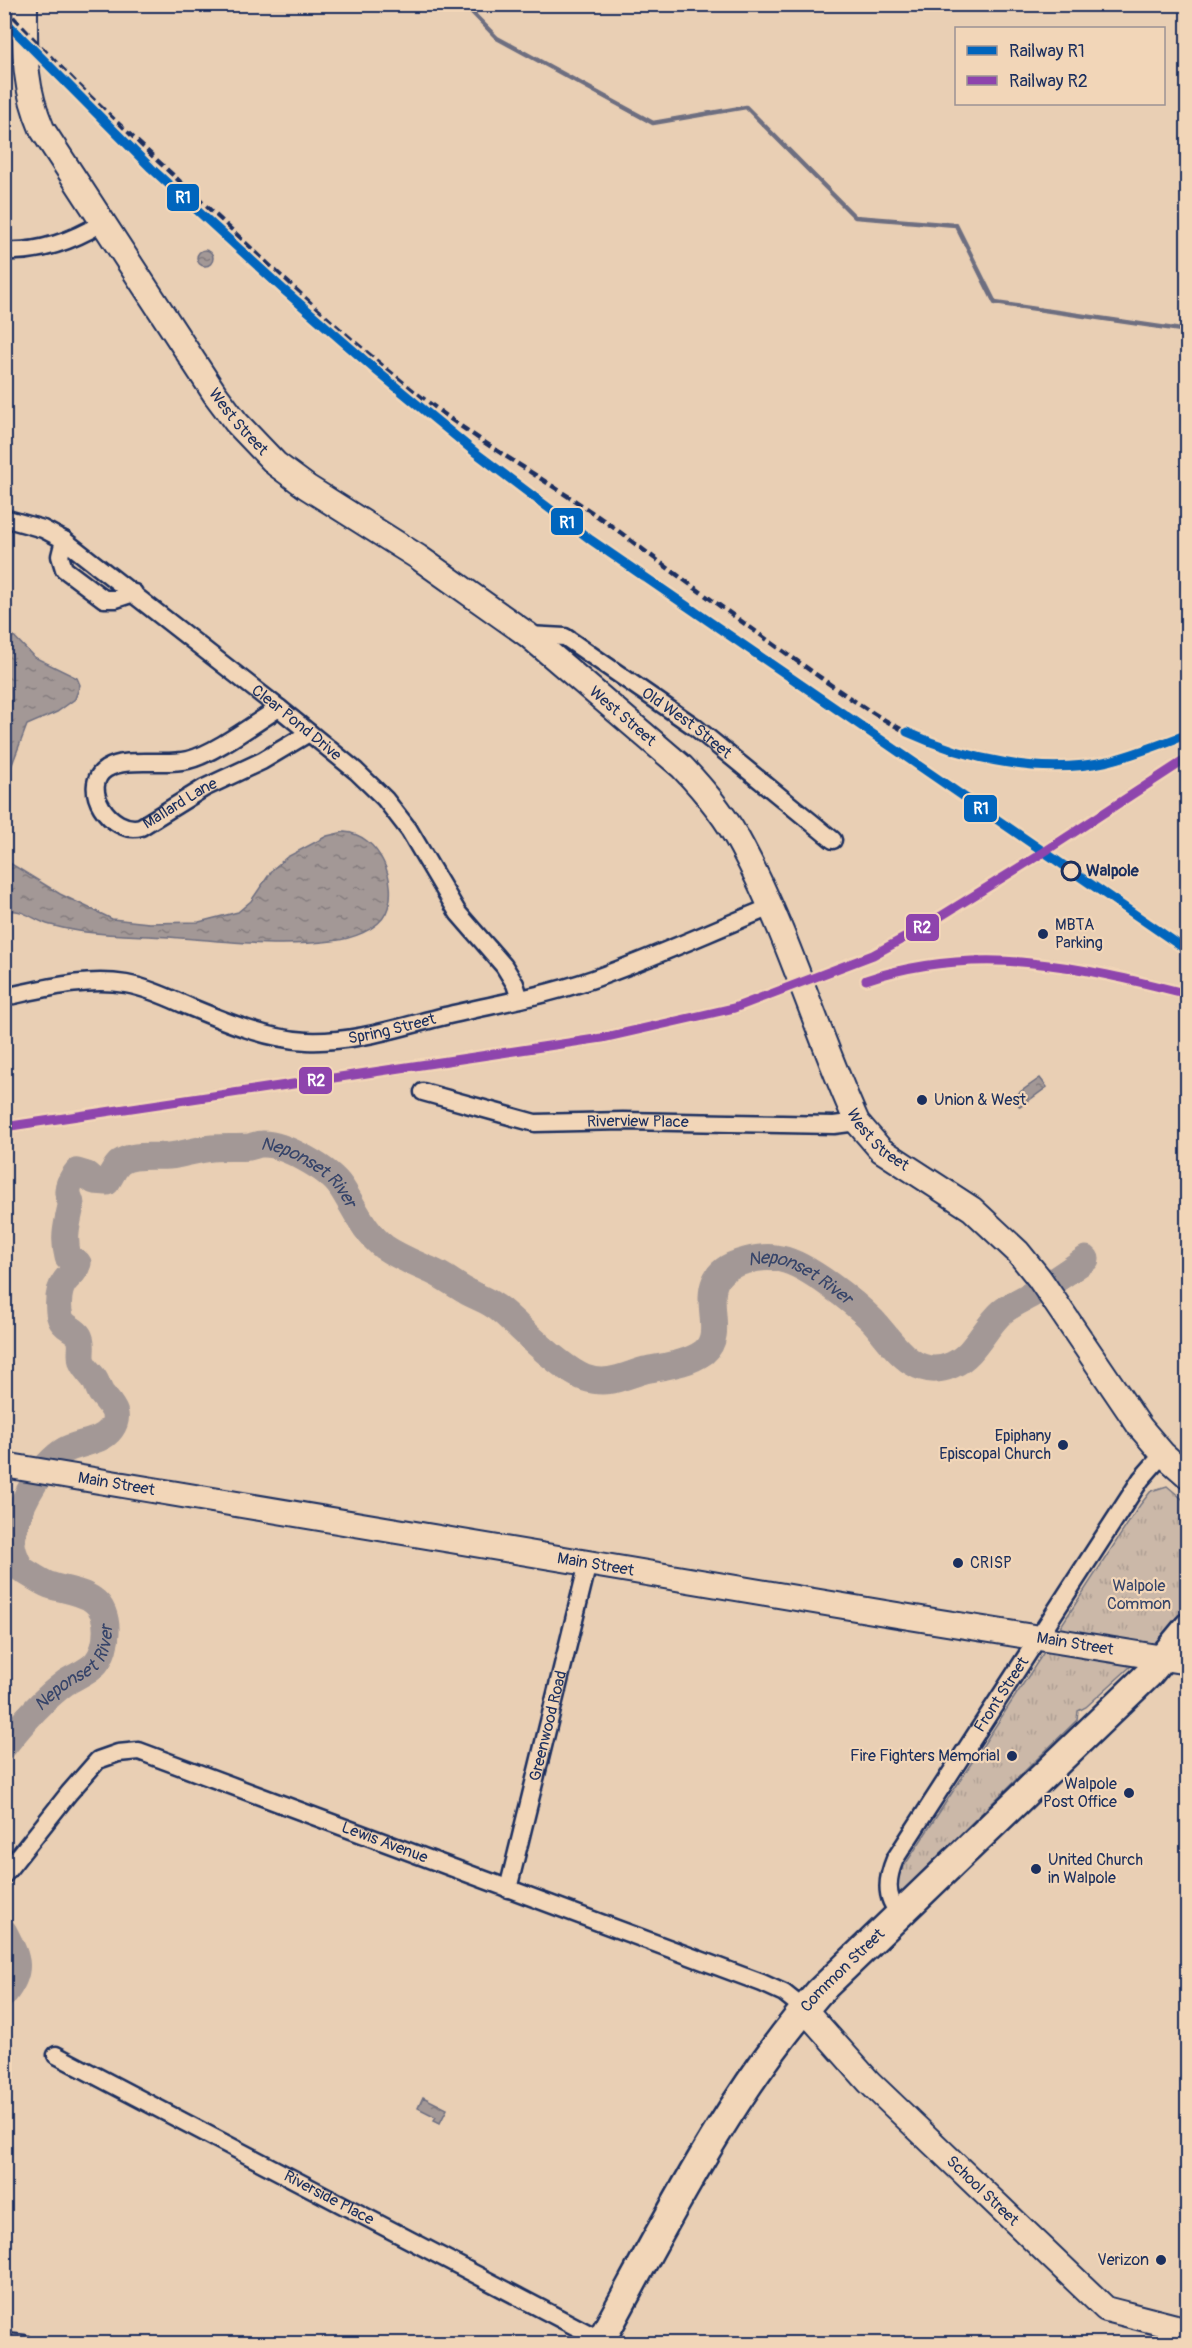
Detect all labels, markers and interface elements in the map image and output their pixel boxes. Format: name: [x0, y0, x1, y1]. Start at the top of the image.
legend: [955, 27, 1165, 105]
text: Railway R1: [1009, 40, 1085, 63]
text: Railway R2: [1009, 70, 1088, 93]
line badge: R1: [166, 183, 200, 212]
text: R1: [175, 188, 191, 208]
street label: West Street: [204, 384, 273, 460]
line badge: R1: [550, 507, 584, 536]
text: R1: [559, 513, 575, 533]
street label: Clear Pond Drive: [248, 680, 346, 765]
street label: West Street: [585, 682, 661, 751]
street label: Old West Street: [638, 683, 736, 763]
street label: Mallard Lane: [139, 773, 220, 834]
line badge: R1: [963, 794, 998, 823]
text: R1: [973, 799, 989, 819]
marker: Walpole: [1061, 861, 1081, 881]
place label: Walpole: [1086, 861, 1140, 881]
line badge: R2: [905, 913, 940, 942]
place label: MBTA Parking: [1055, 915, 1103, 953]
text: R2: [913, 918, 931, 938]
marker: MBTA Parking: [1036, 927, 1050, 941]
street label: Spring Street: [347, 1009, 438, 1049]
line badge: R2: [298, 1066, 333, 1095]
text: R2: [307, 1071, 325, 1091]
place label: Union & West: [934, 1090, 1027, 1110]
marker: Union & West: [915, 1093, 929, 1107]
street label: West Street: [842, 1105, 913, 1176]
street label: Riverview Place: [587, 1111, 689, 1132]
water label: Neponset River: [260, 1132, 363, 1214]
water label: Neponset River: [746, 1246, 859, 1311]
place label: Epiphany Episcopal Church: [939, 1426, 1051, 1464]
marker: Epiphany Episcopal Church: [1056, 1438, 1070, 1452]
street label: Main Street: [76, 1468, 157, 1500]
street label: Main Street: [556, 1548, 636, 1581]
place label: CRISP: [970, 1553, 1012, 1573]
marker: CRISP: [951, 1556, 965, 1570]
park label: Walpole Common: [1107, 1576, 1171, 1614]
water label: Neponset River: [29, 1622, 118, 1716]
street label: Main Street: [1035, 1628, 1116, 1660]
street label: Front Street: [970, 1653, 1033, 1736]
street label: Greenwood Road: [525, 1669, 571, 1783]
place label: Fire Fighters Memorial: [850, 1746, 1000, 1766]
marker: Fire Fighters Memorial: [1005, 1749, 1019, 1763]
place label: Walpole Post Office: [1043, 1774, 1117, 1812]
marker: Walpole Post Office: [1122, 1786, 1136, 1800]
street label: Lewis Avenue: [339, 1817, 431, 1868]
place label: United Church in Walpole: [1048, 1850, 1143, 1888]
marker: United Church in Walpole: [1029, 1862, 1043, 1876]
street label: Common Street: [796, 1924, 889, 2016]
street label: School Street: [942, 2151, 1023, 2231]
street label: Riverside Place: [280, 2166, 378, 2230]
place label: Verizon: [1097, 2250, 1149, 2270]
marker: Verizon: [1154, 2253, 1168, 2267]

